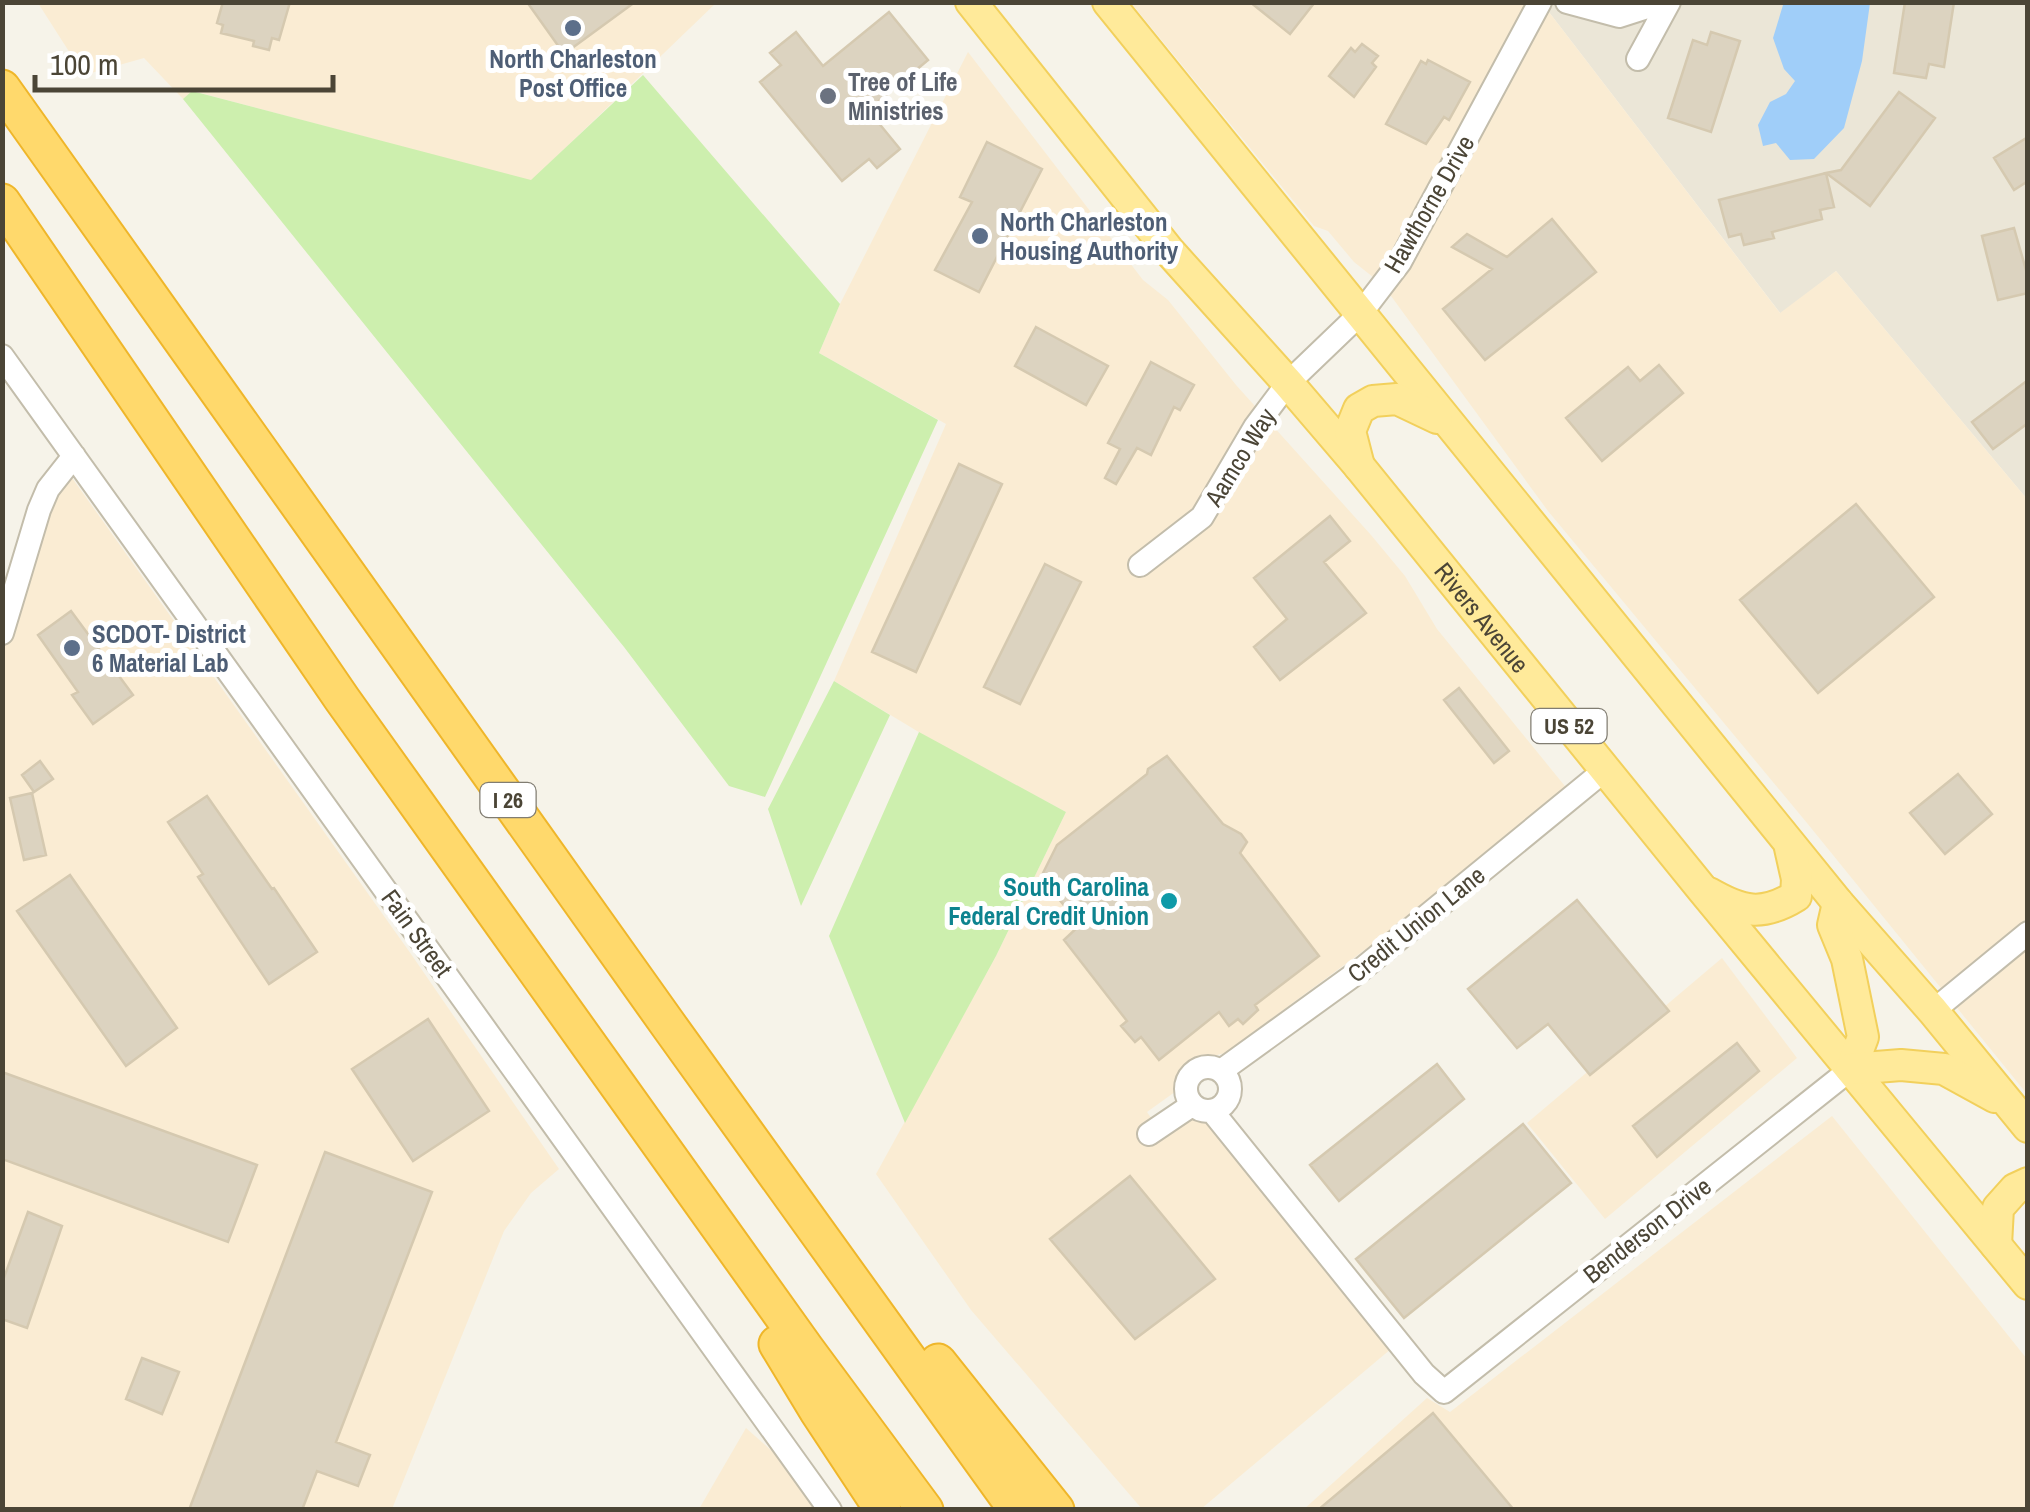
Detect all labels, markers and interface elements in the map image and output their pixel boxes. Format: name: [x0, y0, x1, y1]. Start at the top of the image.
marker: North Charleston Post Office: [562, 17, 584, 39]
scale bar: [35, 30, 332, 92]
place label: North Charleston Post Office: [489, 42, 657, 105]
text: 100 m: [50, 44, 118, 84]
place label: Tree of Life Ministries: [848, 65, 957, 128]
marker: Tree of Life Ministries: [817, 85, 839, 107]
street label: Hawthorne Drive: [1376, 129, 1482, 279]
place label: North Charleston Housing Authority: [1000, 205, 1179, 268]
marker: North Charleston Housing Authority: [969, 225, 991, 247]
street label: Aamco Way: [1196, 401, 1284, 513]
street label: Rivers Avenue: [1427, 555, 1537, 680]
place label: SCDOT- District 6 Material Lab: [92, 617, 246, 680]
marker: SCDOT- District 6 Material Lab: [61, 637, 83, 659]
road number: US 52: [1532, 709, 1606, 743]
road number: I 26: [480, 783, 536, 817]
street label: Credit Union Lane: [1340, 858, 1492, 990]
place label: South Carolina Federal Credit Union: [948, 870, 1150, 933]
street label: Fain Street: [374, 882, 460, 984]
marker: South Carolina Federal Credit Union: [1158, 890, 1180, 912]
street label: Benderson Drive: [1576, 1169, 1718, 1291]

